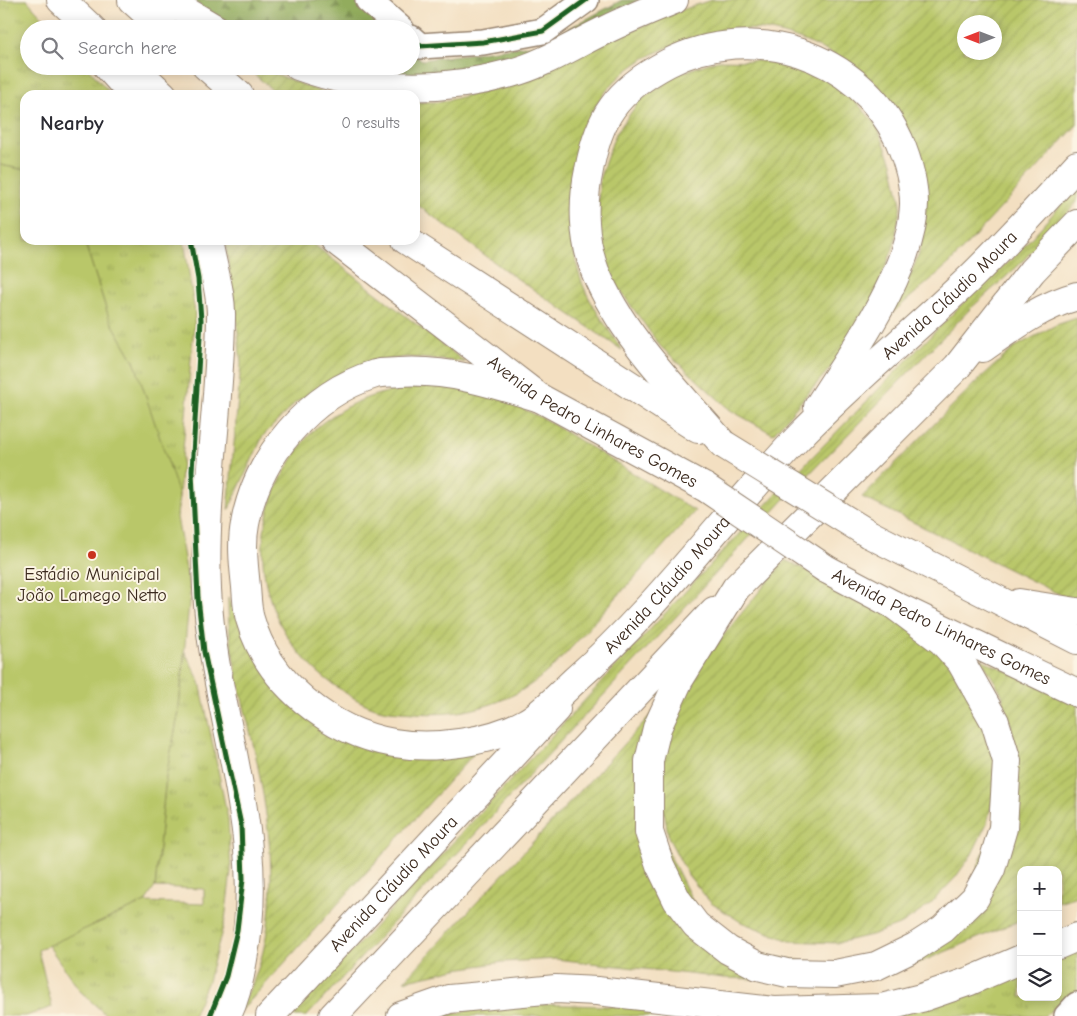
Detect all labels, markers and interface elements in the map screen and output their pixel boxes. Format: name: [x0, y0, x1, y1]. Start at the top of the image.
north arrow: [957, 15, 1002, 60]
search box: [20, 20, 420, 75]
icon: search: [38, 34, 66, 62]
text: Search here: [78, 37, 177, 59]
text: Nearby: [40, 111, 104, 135]
text: 0 results: [341, 114, 400, 132]
street label: Avenida Cláudio Moura: [877, 226, 1021, 364]
street label: Avenida Pedro Linhares Gomes: [483, 351, 701, 492]
street label: Avenida Cláudio Moura: [599, 511, 734, 658]
marker: Estádio Municipal João Lamego Netto: [86, 549, 98, 561]
place label: Estádio Municipal João Lamego Netto: [17, 564, 167, 606]
street label: Avenida Pedro Linhares Gomes: [829, 564, 1054, 689]
street label: Avenida Cláudio Moura: [325, 811, 462, 956]
map controls: [1017, 866, 1062, 1001]
button: +: [1017, 866, 1062, 911]
button: −: [1017, 911, 1062, 956]
button: layers: [1017, 956, 1062, 1001]

